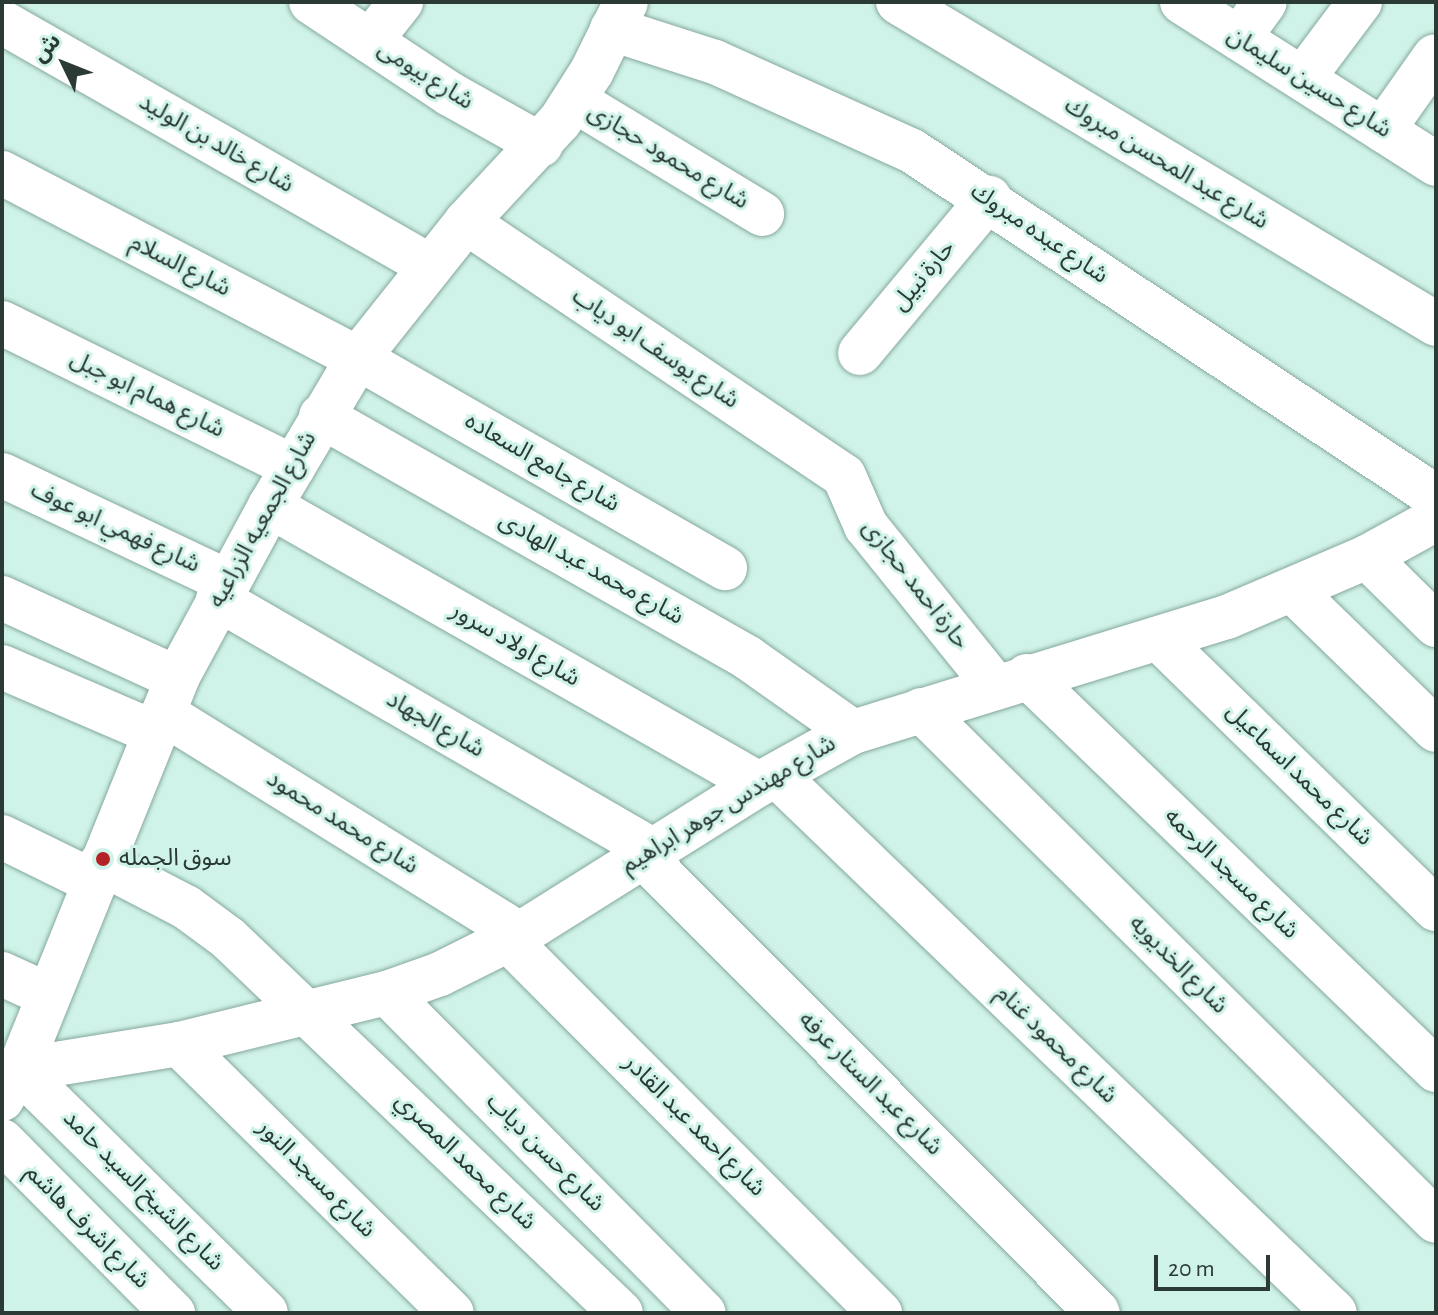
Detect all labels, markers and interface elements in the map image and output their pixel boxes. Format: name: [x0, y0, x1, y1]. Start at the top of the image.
street label: شارع حسين سليمان: [1222, 21, 1396, 145]
north arrow: [24, 24, 104, 104]
text: ش: [28, 29, 65, 66]
street label: شارع بيومى: [372, 35, 478, 117]
street label: شارع خالد بن الوليد: [133, 88, 299, 200]
street label: شارع عبد المحسن مبروك: [1059, 92, 1273, 236]
street label: شارع محمود حجازى: [582, 98, 754, 216]
street label: شارع عبده مبروك: [965, 177, 1113, 291]
street label: شارع السلام: [125, 228, 235, 304]
street label: حارة نبيل: [886, 235, 962, 317]
street label: شارع يوسف ابو دياب: [566, 282, 744, 416]
street label: شارع همام ابو جبل: [65, 345, 229, 445]
street label: شارع جامع السعاده: [459, 407, 625, 519]
street label: شارع الجمعيه الزراعيه: [203, 427, 323, 613]
street label: شارع فهمي ابو عوف: [26, 476, 204, 580]
street label: شارع محمد عبد الهادى: [493, 506, 689, 632]
street label: حارة احمد حجازى: [855, 514, 975, 656]
street label: شارع اولاد سرور: [445, 596, 585, 694]
street label: شارع الجهاد: [381, 685, 489, 765]
street label: شارع محمد اسماعيل: [1220, 698, 1378, 852]
street label: شارع مهندس جوهر ابراهيم: [617, 730, 841, 880]
street label: شارع محمد محمود: [261, 765, 423, 881]
street label: شارع مسجد الرحمه: [1158, 803, 1304, 945]
place label: سوق الجمله: [119, 845, 232, 873]
marker: سوق الجمله: [94, 850, 112, 868]
street label: شارع الخديويه: [1123, 910, 1233, 1020]
street label: شارع محمود غنام: [989, 980, 1123, 1110]
street label: شارع عبد الستار عرفه: [792, 1006, 948, 1162]
street label: شارع احمد عبد القادر: [617, 1049, 771, 1203]
street label: شارع محمد المصري: [388, 1087, 542, 1237]
street label: شارع حسن دياب: [480, 1088, 610, 1218]
street label: شارع الشيخ السيد حامد: [56, 1104, 230, 1278]
street label: شارع مسجد النور: [251, 1114, 381, 1244]
street label: شارع اشرف هاشم: [19, 1159, 155, 1295]
scale bar: [1158, 1239, 1274, 1289]
text: 20 m: [1168, 1257, 1215, 1281]

